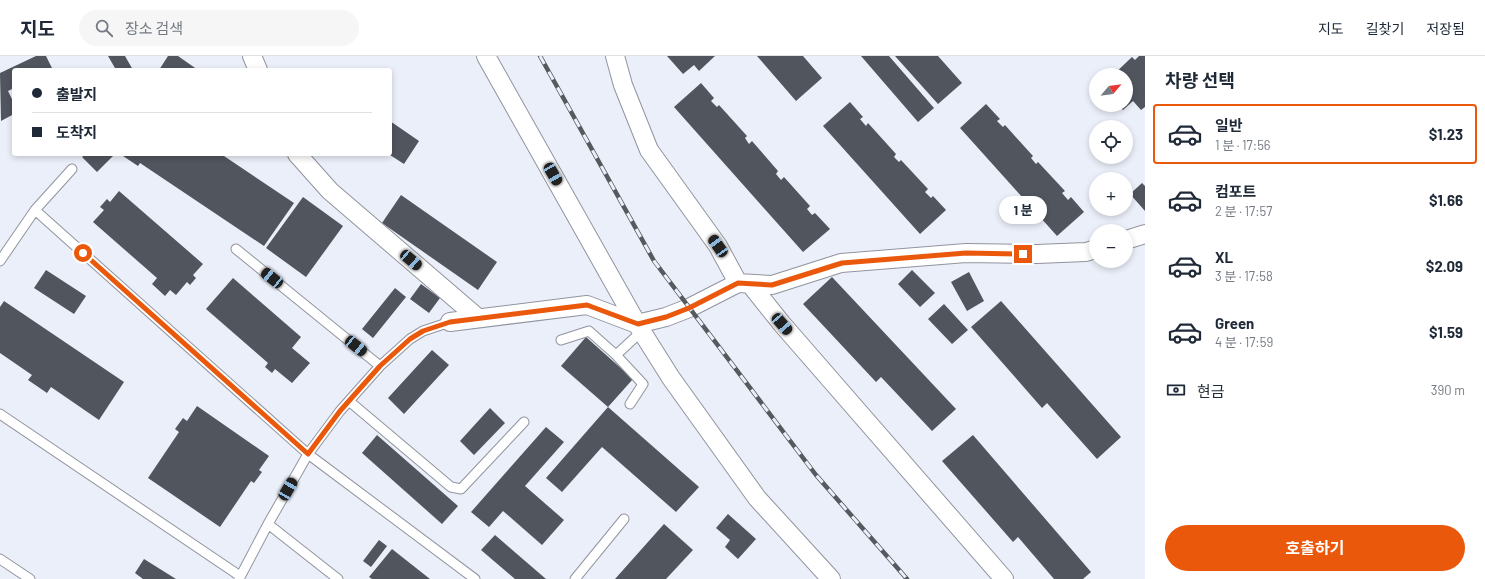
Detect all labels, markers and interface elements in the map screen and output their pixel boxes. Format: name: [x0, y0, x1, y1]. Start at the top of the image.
search box: [79, 10, 359, 46]
text: 지도: [20, 17, 55, 40]
icon: search: [93, 17, 115, 39]
text: 장소 검색: [125, 19, 183, 37]
text: 지도: [1318, 20, 1344, 37]
text: 길찾기: [1366, 20, 1404, 37]
text: 저장됨: [1426, 20, 1465, 37]
north arrow: [1089, 68, 1133, 112]
map controls: [1089, 68, 1133, 268]
text: 차량 선택: [1165, 69, 1235, 91]
text: 출발지: [56, 85, 97, 103]
icon: car: [1167, 116, 1203, 152]
text: 일반: [1215, 116, 1243, 134]
button: locate: [1089, 120, 1133, 164]
text: 도착지: [56, 123, 97, 141]
text: $1.23: [1429, 125, 1463, 143]
text: 1 분 · 17:56: [1215, 137, 1271, 153]
car: [542, 161, 564, 187]
button: +: [1089, 172, 1133, 216]
icon: car: [1167, 182, 1203, 218]
text: 컴포트: [1215, 182, 1256, 200]
text: $1.66: [1429, 191, 1463, 209]
callout: 1 분: [999, 196, 1047, 224]
text: 1 분: [1013, 202, 1033, 218]
text: 2 분 · 17:57: [1215, 203, 1272, 219]
button: −: [1089, 224, 1133, 268]
car: [706, 233, 730, 259]
route start: [74, 244, 92, 262]
route end: [1014, 245, 1032, 263]
car: [398, 248, 424, 272]
icon: car: [1167, 248, 1203, 284]
text: XL: [1215, 248, 1233, 266]
text: $2.09: [1426, 257, 1463, 275]
car: [259, 266, 285, 290]
text: 3 분 · 17:58: [1215, 268, 1273, 284]
car: [770, 311, 794, 337]
icon: car: [1167, 314, 1203, 350]
text: Green: [1215, 314, 1254, 332]
text: $1.59: [1429, 323, 1463, 341]
car: [343, 334, 369, 358]
text: 4 분 · 17:59: [1215, 334, 1273, 350]
icon: cash: [1165, 379, 1187, 401]
text: 현금: [1197, 382, 1225, 400]
text: 390 m: [1431, 382, 1465, 398]
car: [277, 476, 299, 502]
button: 호출하기: [1165, 525, 1465, 571]

